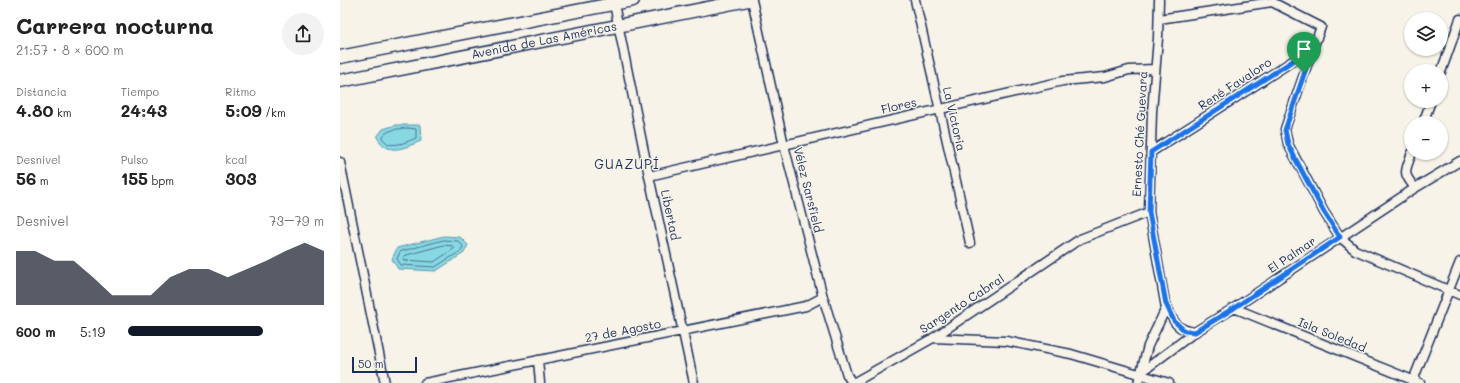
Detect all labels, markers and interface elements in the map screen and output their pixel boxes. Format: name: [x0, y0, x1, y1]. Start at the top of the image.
text: Carrera nocturna: [16, 11, 214, 40]
map controls: [1404, 12, 1448, 160]
button: layers: [1404, 12, 1448, 56]
button: share: [282, 13, 324, 55]
street label: Avenida de Las Américas: [470, 17, 618, 62]
pin: [1287, 32, 1321, 73]
icon: arrive: [1293, 38, 1315, 60]
text: 21:57 · 8 × 600 m: [16, 41, 124, 58]
street label: René Favaloro: [1195, 53, 1274, 113]
button: +: [1404, 64, 1448, 108]
street label: Ernesto Ché Guevara: [1128, 71, 1150, 197]
text: Distancia: [16, 84, 67, 99]
text: Tiempo: [121, 84, 159, 99]
text: Ritmo: [225, 84, 256, 99]
street label: La Victoria: [940, 85, 970, 153]
street label: Flores: [879, 93, 918, 117]
text: 4.80: [16, 99, 54, 121]
text: 24:43: [121, 99, 167, 121]
text: 5:09: [225, 99, 262, 121]
text: km: [54, 105, 72, 120]
text: /km: [262, 105, 286, 120]
button: −: [1404, 116, 1448, 160]
street label: Vélez Sarsfield: [791, 145, 827, 235]
text: Desnivel: [16, 152, 61, 167]
text: Pulso: [121, 152, 148, 167]
text: kcal: [225, 152, 247, 167]
district label: GUAZUPÍ: [594, 155, 660, 172]
text: 56: [16, 167, 36, 189]
text: 155: [121, 167, 148, 189]
text: 303: [225, 167, 257, 189]
text: m: [36, 173, 49, 188]
text: bpm: [148, 173, 174, 188]
street label: Libertad: [658, 188, 684, 242]
text: Desnivel: [16, 212, 69, 229]
text: 73–79 m: [269, 212, 324, 229]
street label: El Palmar: [1264, 232, 1319, 276]
street label: Sargento Cabral: [916, 270, 1007, 336]
street label: Isla Soledad: [1296, 313, 1369, 355]
street label: 27 de Agosto: [584, 315, 662, 345]
text: 600 m: [16, 323, 56, 340]
text: 5:19: [80, 323, 105, 340]
scale bar: [352, 355, 417, 374]
text: 50 m: [358, 356, 384, 371]

